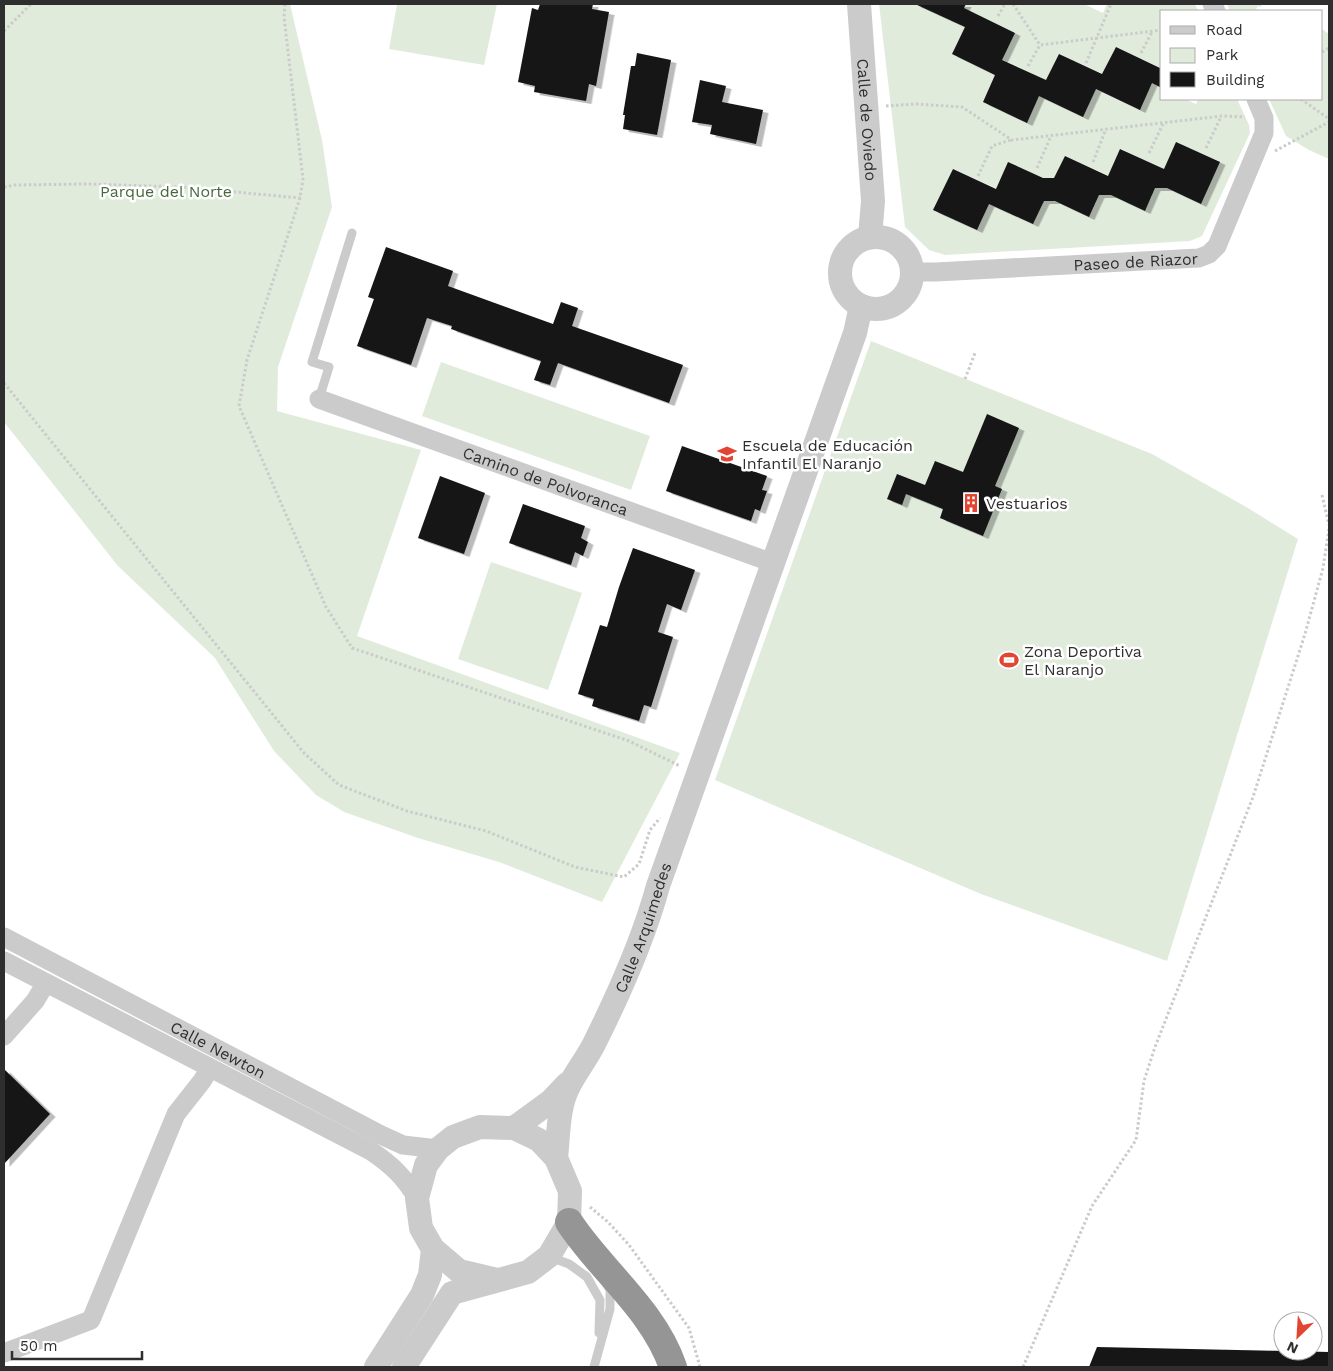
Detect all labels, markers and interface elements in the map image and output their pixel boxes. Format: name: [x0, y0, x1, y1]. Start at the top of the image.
legend: [1160, 10, 1323, 100]
text: Road: [1206, 21, 1243, 39]
text: Park: [1206, 46, 1239, 64]
street label: Calle de Oviedo: [853, 58, 881, 182]
text: Building: [1206, 71, 1264, 89]
park label: Parque del Norte: [100, 182, 232, 201]
street label: Paseo de Riazor: [1073, 249, 1199, 274]
place label: Escuela de Educación Infantil El Naranjo: [742, 436, 913, 473]
street label: Camino de Polvoranca: [460, 442, 631, 519]
school or university icon: Escuela de Educación Infantil El Naranjo: [716, 443, 738, 465]
building icon: Vestuarios: [960, 492, 982, 514]
place label: Vestuarios: [986, 494, 1068, 513]
place label: Zona Deportiva El Naranjo: [1024, 642, 1142, 679]
sports icon: Zona Deportiva El Naranjo: [998, 649, 1020, 671]
street label: Calle Arquímedes: [610, 860, 675, 996]
street label: Calle Newton: [167, 1017, 269, 1082]
north arrow: [1273, 1311, 1323, 1361]
scale bar: [12, 1328, 142, 1360]
text: 50 m: [20, 1337, 57, 1355]
text: N: [1284, 1338, 1301, 1357]

